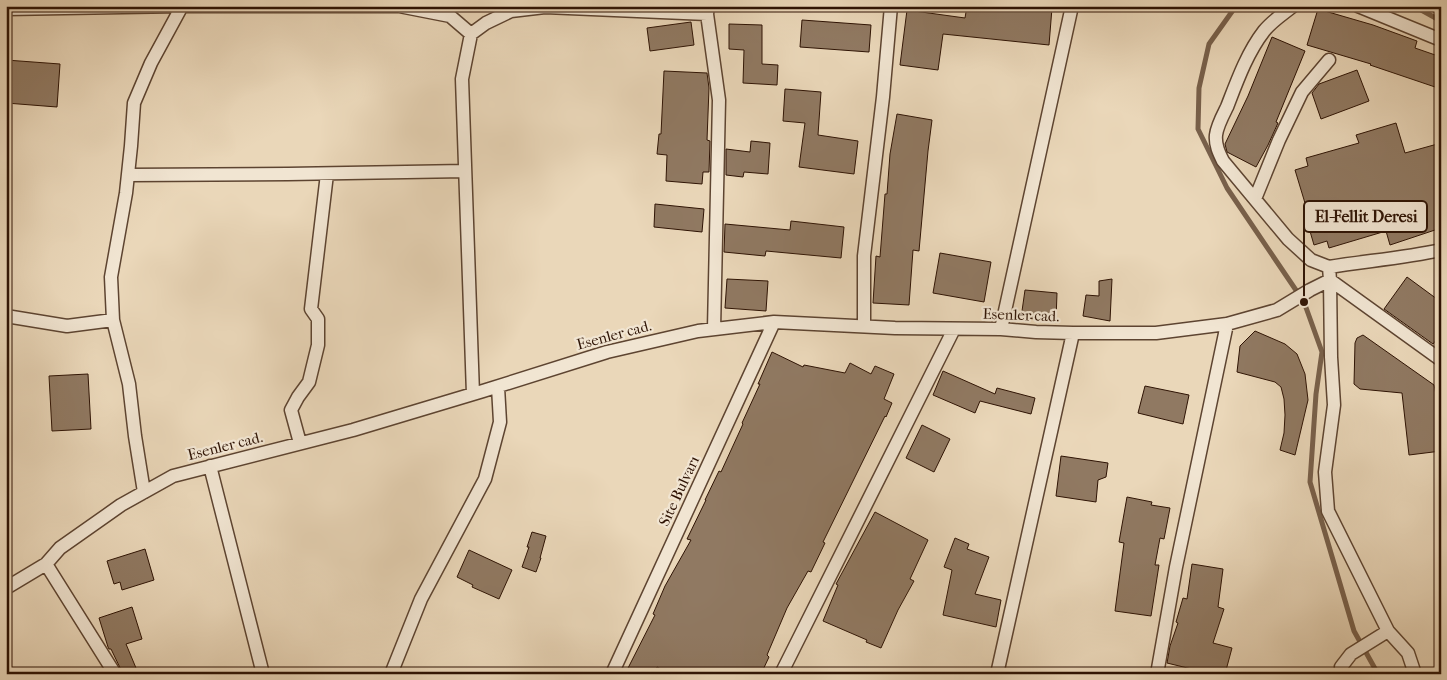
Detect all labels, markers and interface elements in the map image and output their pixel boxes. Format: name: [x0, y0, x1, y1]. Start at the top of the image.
callout: El-Fellit Deresi: [1304, 201, 1427, 232]
text: El-Fellit Deresi: [1315, 207, 1418, 226]
street label: Esenler cad.: [982, 305, 1060, 325]
street label: Esenler cad.: [575, 316, 654, 354]
street label: Esenler cad.: [186, 428, 265, 464]
street label: Site Bulvarı: [655, 453, 703, 529]

